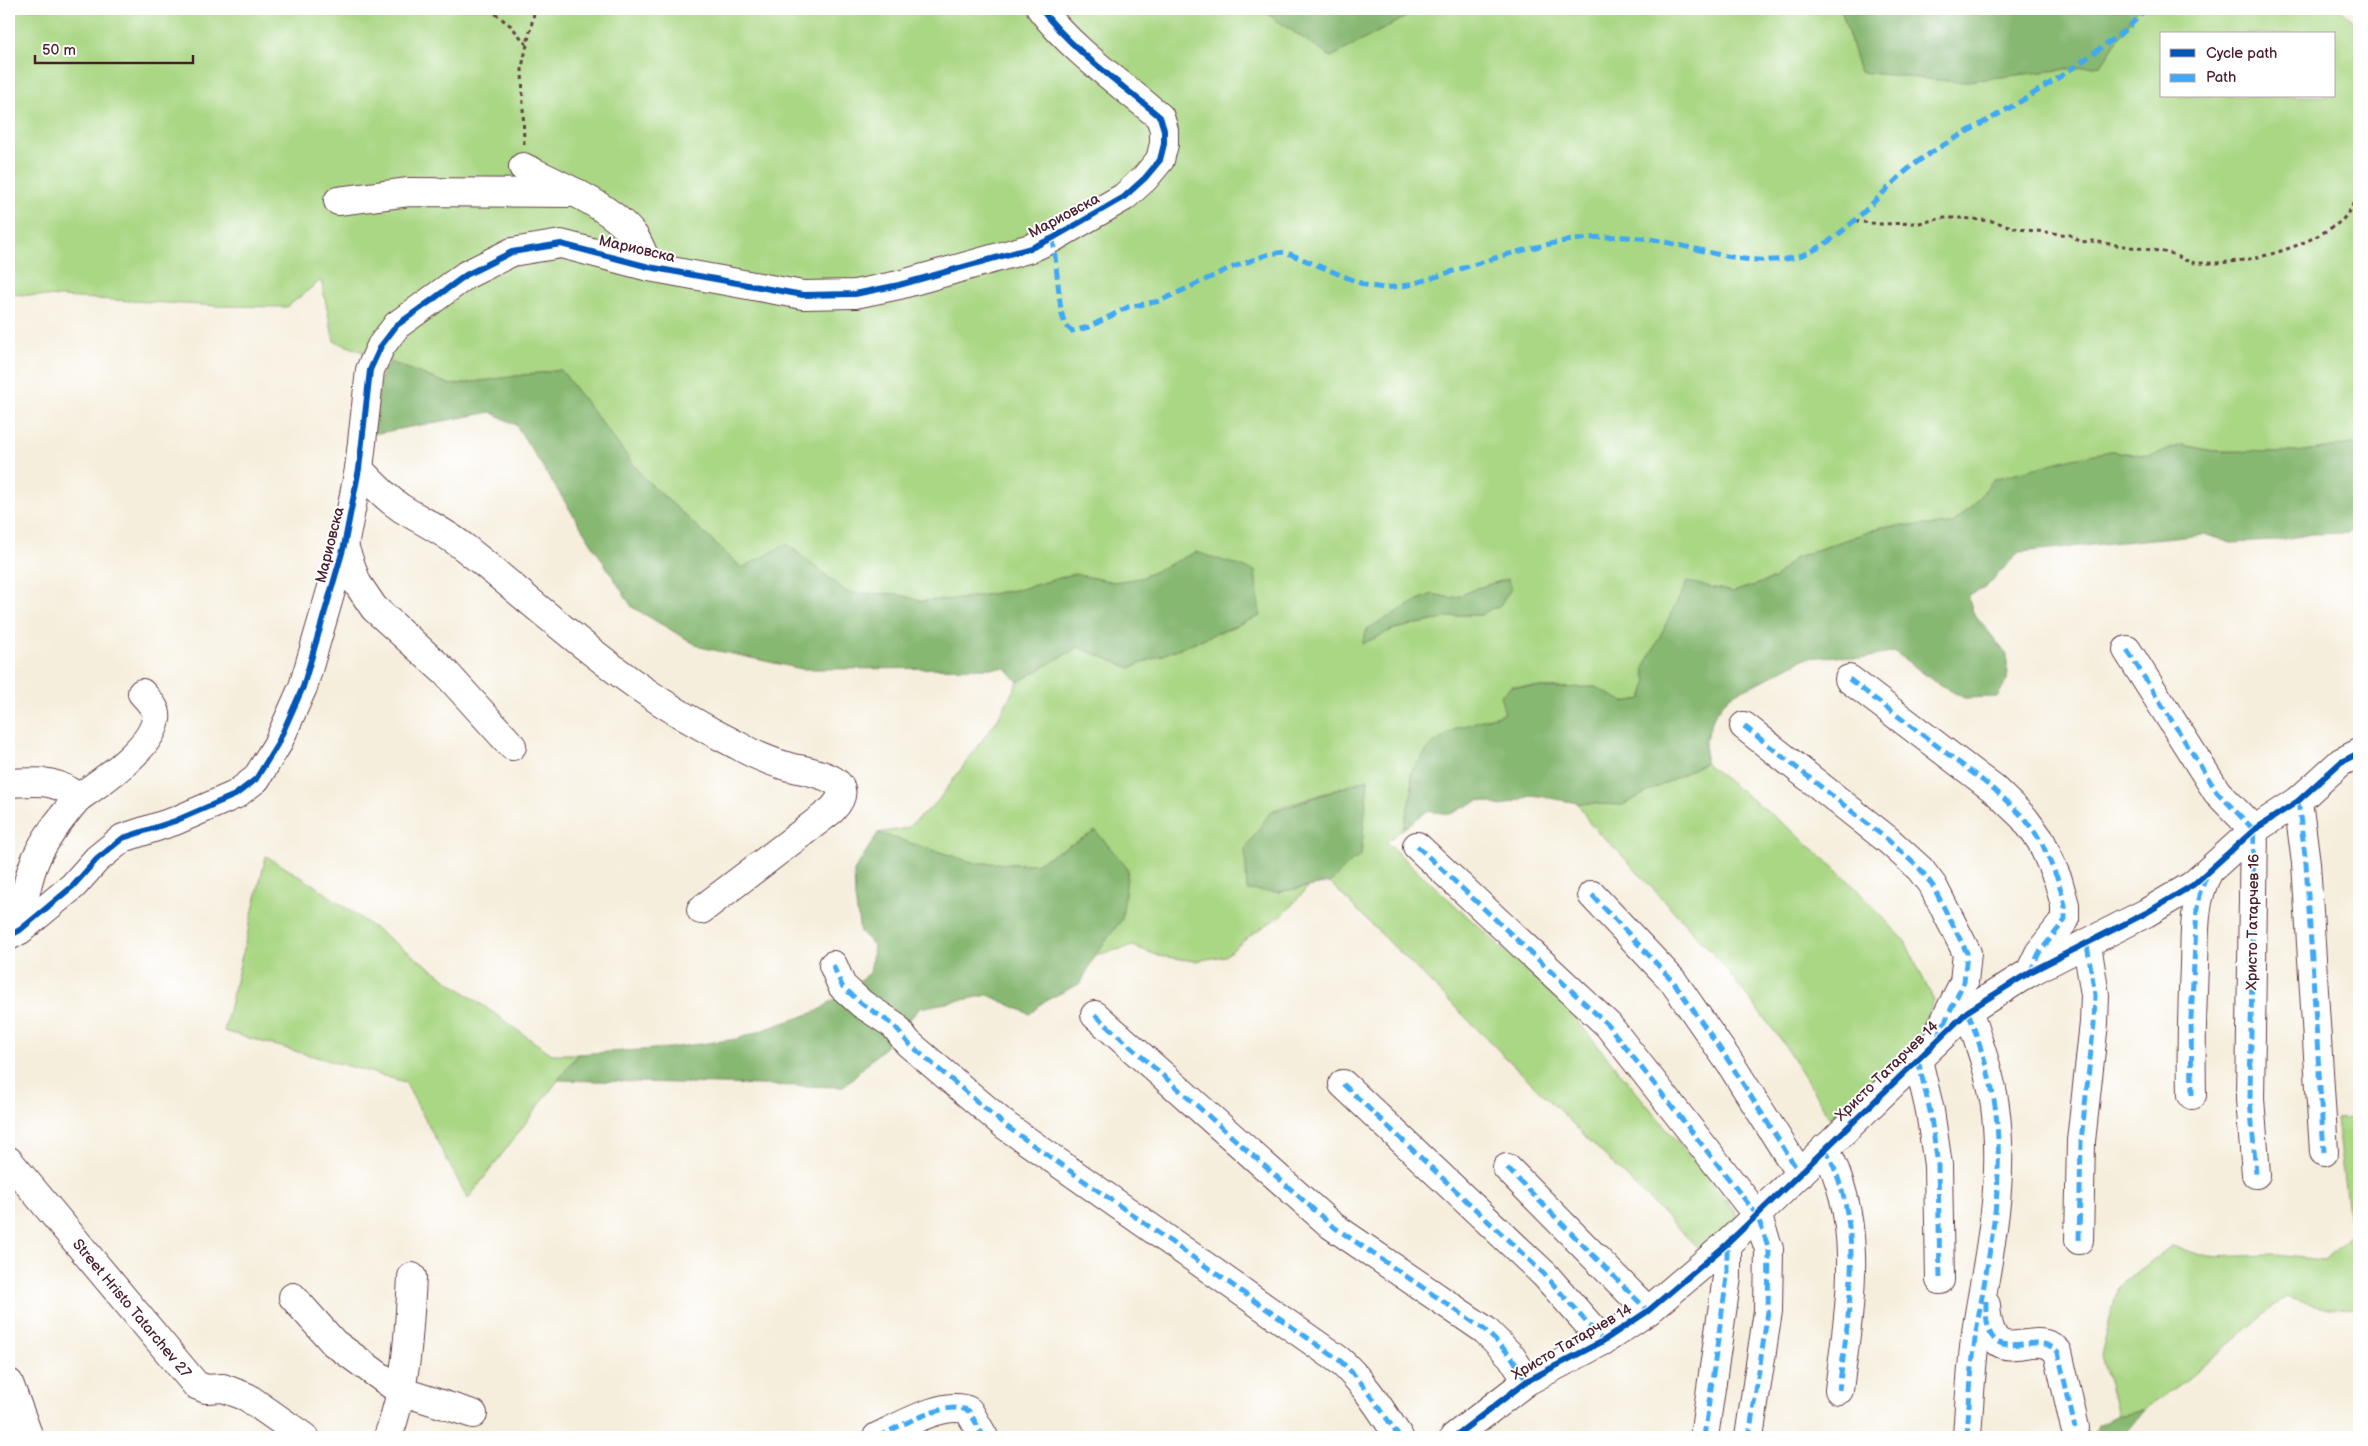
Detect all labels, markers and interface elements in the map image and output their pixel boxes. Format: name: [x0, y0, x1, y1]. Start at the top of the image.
scale bar: [35, 32, 192, 64]
legend: [2160, 32, 2336, 98]
text: 50 m: [42, 41, 76, 60]
text: Cycle path: [2206, 44, 2277, 63]
text: Path: [2206, 68, 2236, 87]
street label: Мариовска: [1025, 189, 1103, 243]
street label: Мариовска: [597, 231, 677, 267]
street label: Мариовска: [311, 505, 349, 585]
street label: Христо Татарчев 16: [2242, 854, 2264, 990]
street label: Христо Татарчев 14: [1831, 1017, 1943, 1125]
street label: Street Hristo Tatarchev 27: [69, 1235, 196, 1382]
street label: Христо Татарчев 14: [1508, 1300, 1636, 1384]

